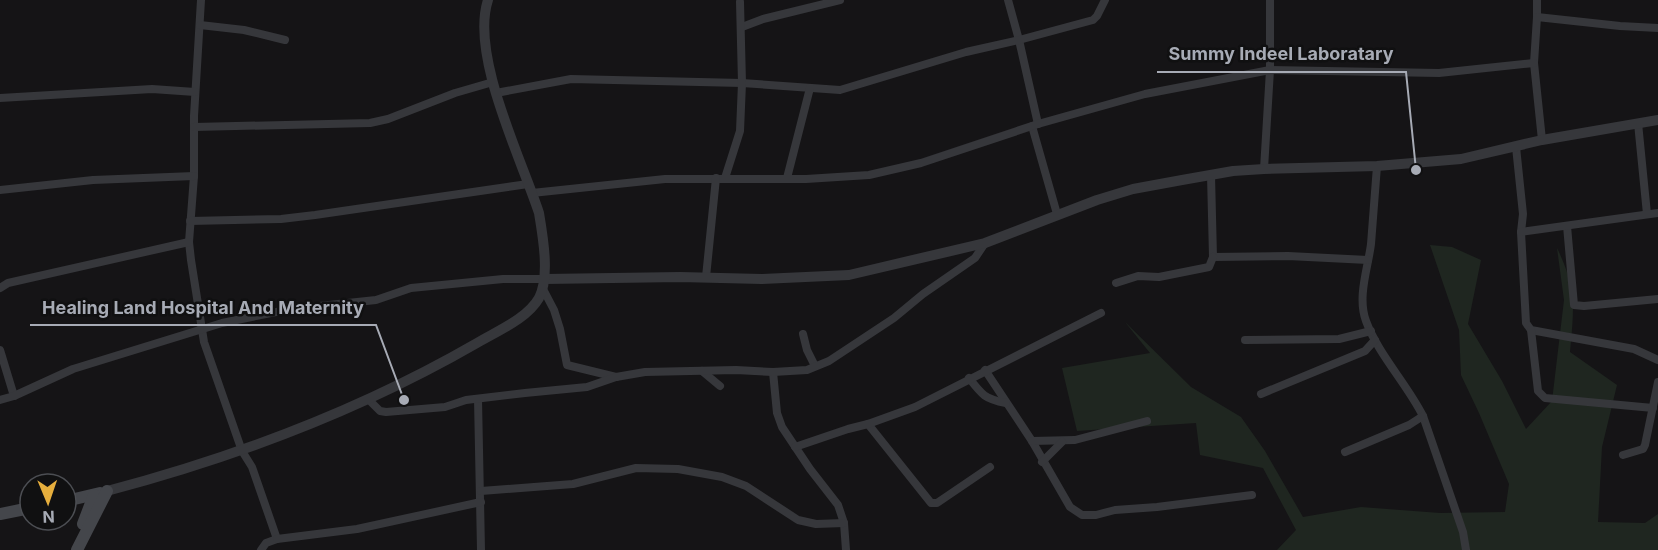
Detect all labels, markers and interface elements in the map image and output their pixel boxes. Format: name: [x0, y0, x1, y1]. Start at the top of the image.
callout: Summy Indeel Laboratary: [1157, 36, 1406, 72]
text: Summy Indeel Laboratary: [1169, 43, 1394, 64]
callout: Healing Land Hospital And Maternity: [30, 289, 376, 325]
text: Healing Land Hospital And Maternity: [42, 297, 364, 318]
north arrow: [18, 472, 78, 532]
text: N: [42, 507, 55, 527]

